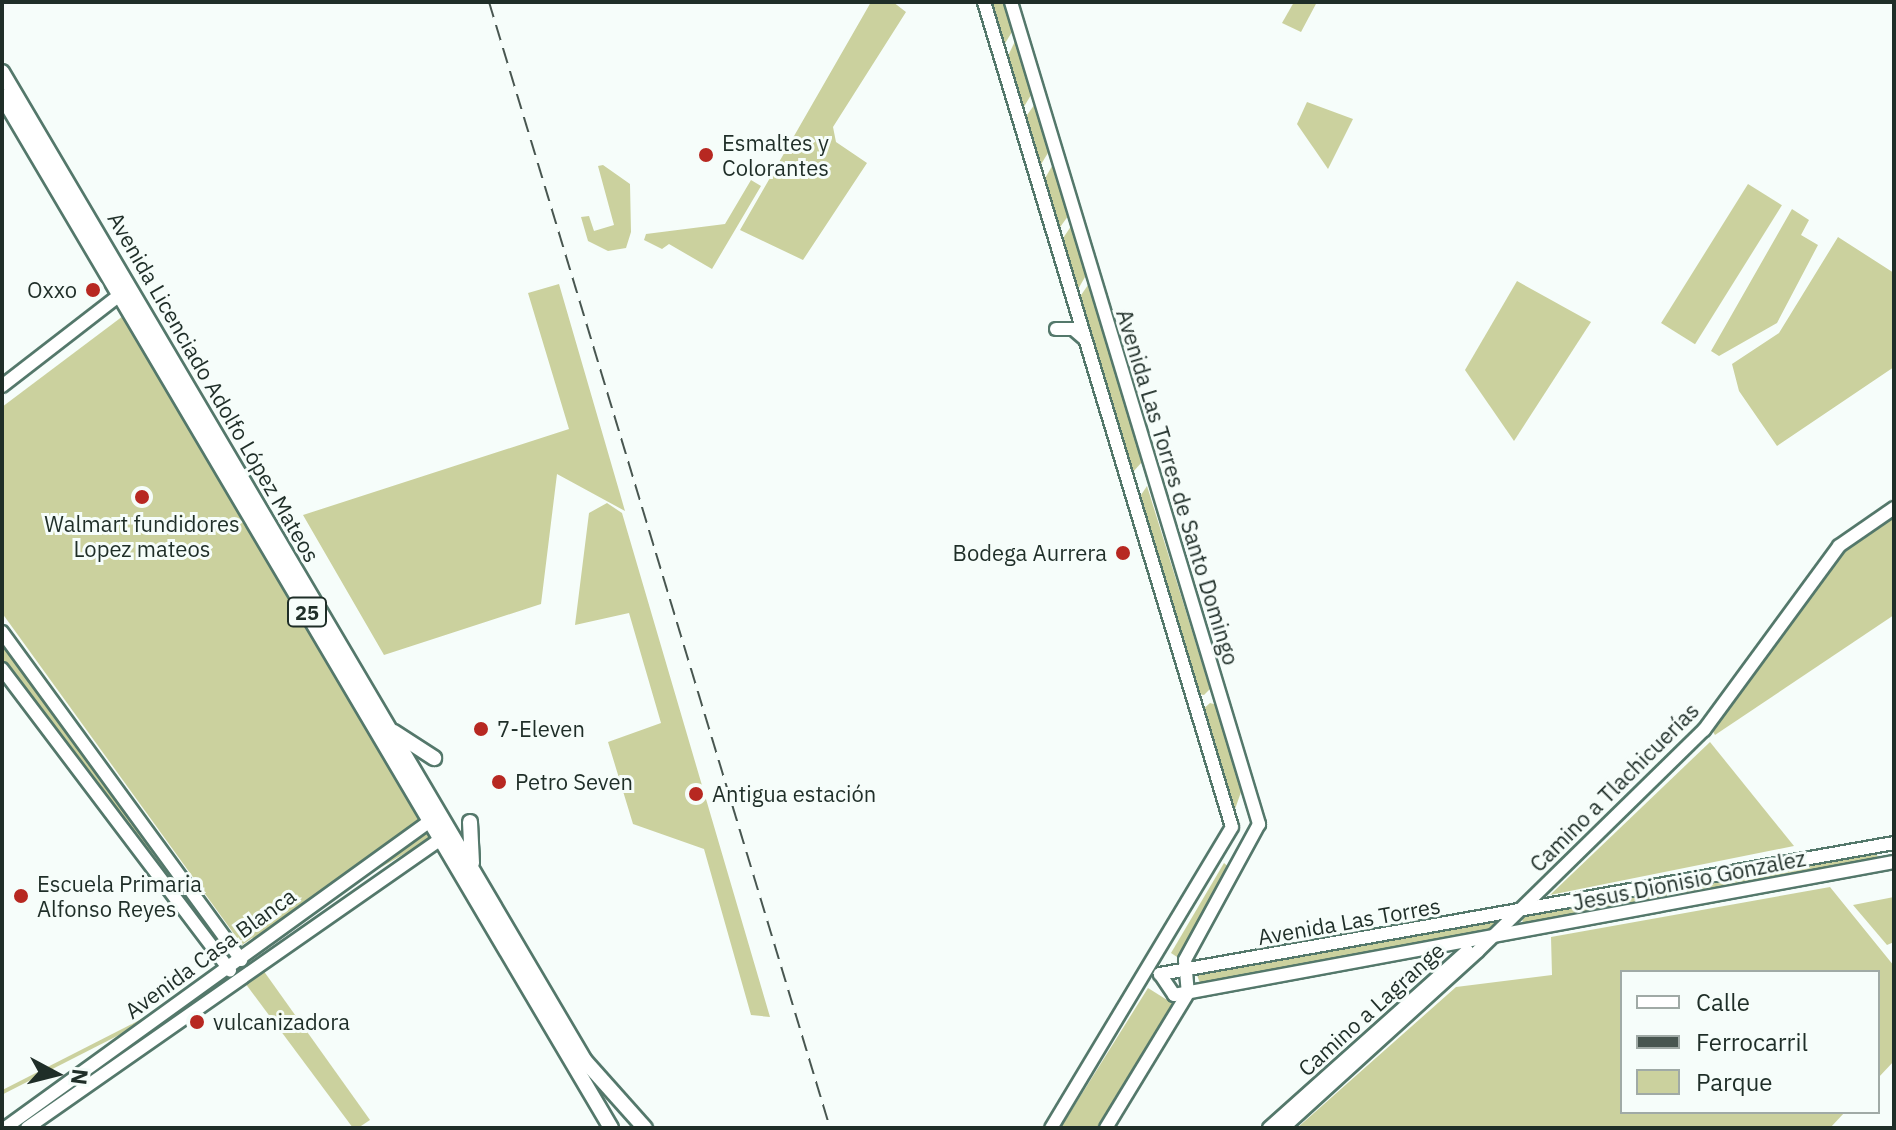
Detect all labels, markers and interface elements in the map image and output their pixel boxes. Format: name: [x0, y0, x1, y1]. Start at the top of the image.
place label: Esmaltes y Colorantes: [722, 129, 829, 180]
marker: Esmaltes y Colorantes: [697, 146, 715, 164]
street label: Avenida Licenciado Adolfo López Mateos: [103, 207, 325, 567]
place label: Oxxo: [27, 277, 77, 303]
marker: Oxxo: [84, 281, 102, 299]
street label: Avenida Las Torres de Santo Domingo: [1111, 306, 1245, 668]
marker: Walmart fundidores Lopez mateos: [133, 488, 151, 506]
place label: Walmart fundidores Lopez mateos: [44, 510, 240, 562]
place label: Bodega Aurrera: [953, 540, 1107, 566]
marker: Bodega Aurrera: [1114, 544, 1132, 562]
road number: 25: [287, 596, 327, 628]
street label: Camino a Tlachicuerías: [1524, 697, 1704, 877]
place label: 7-Eleven: [497, 716, 585, 742]
marker: 7-Eleven: [472, 720, 490, 738]
place label: Petro Seven: [515, 769, 633, 795]
marker: Petro Seven: [490, 773, 508, 791]
place label: Antigua estación: [712, 781, 876, 807]
marker: Antigua estación: [687, 785, 705, 803]
street label: Jesus Dionisio Gonzalez: [1570, 844, 1808, 916]
place label: Escuela Primaria Alfonso Reyes: [37, 870, 202, 922]
street label: Avenida Casa Blanca: [119, 882, 301, 1024]
marker: Escuela Primaria Alfonso Reyes: [12, 887, 30, 905]
street label: Avenida Las Torres: [1256, 892, 1442, 950]
street label: Camino a Lagrange: [1293, 937, 1449, 1081]
legend: [1620, 970, 1880, 1114]
text: Calle: [1696, 986, 1750, 1018]
place label: vulcanizadora: [213, 1009, 350, 1035]
marker: vulcanizadora: [188, 1013, 206, 1031]
text: Ferrocarril: [1696, 1026, 1808, 1058]
north arrow: [16, 1034, 96, 1114]
text: Parque: [1696, 1066, 1773, 1098]
text: N: [65, 1067, 96, 1087]

